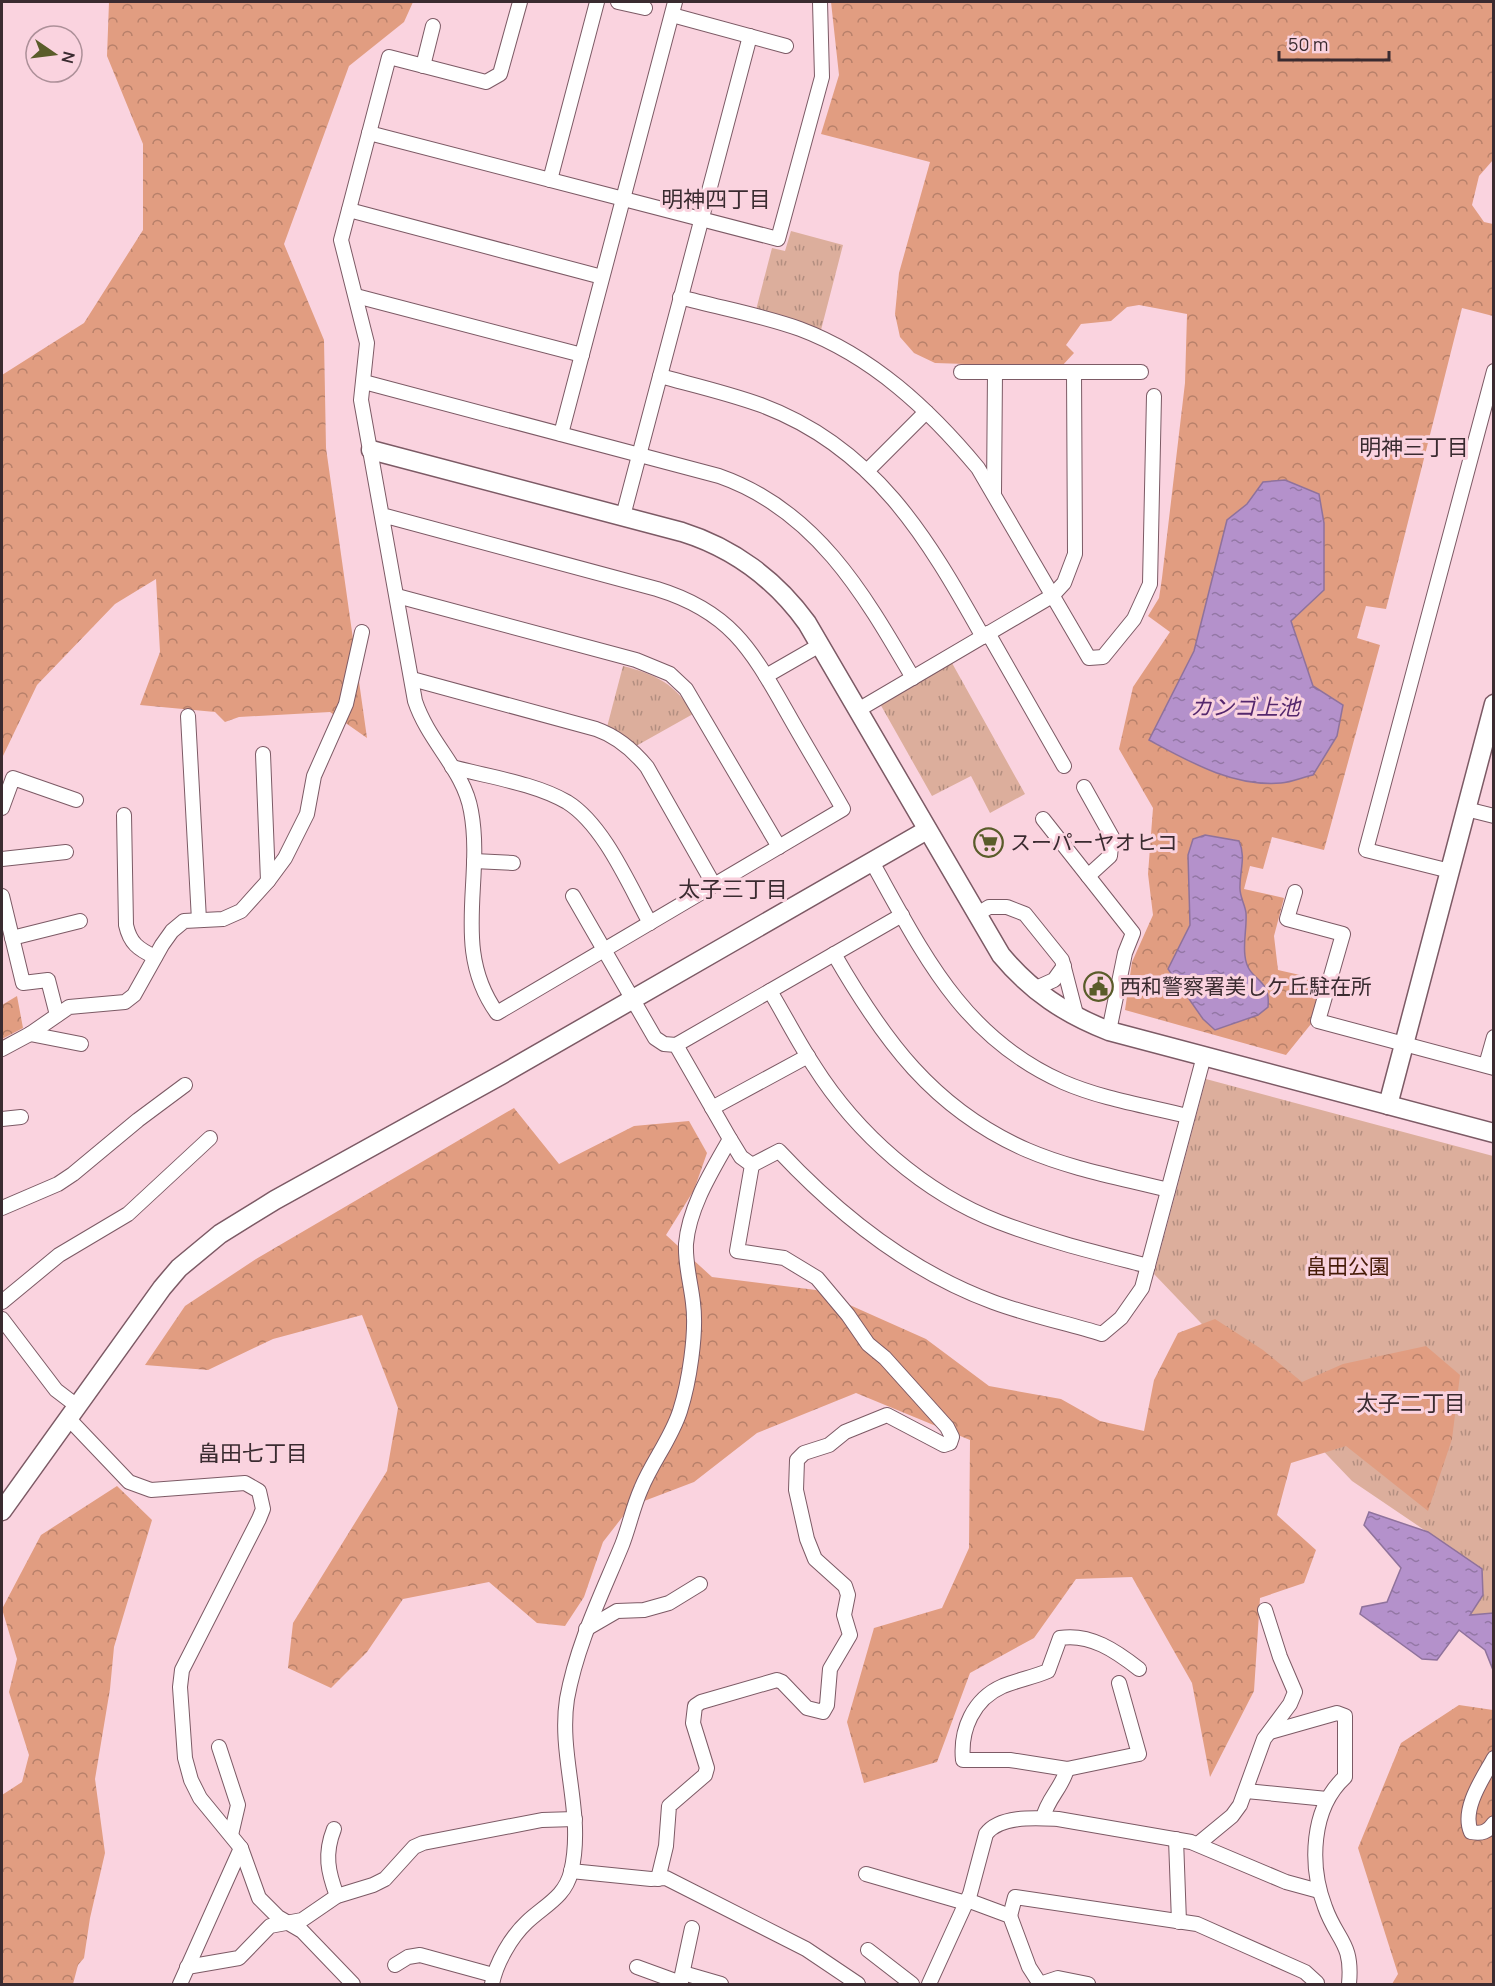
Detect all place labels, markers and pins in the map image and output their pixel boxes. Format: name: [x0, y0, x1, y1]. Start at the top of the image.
supermarket icon: スーパーヤオヒコ: [973, 827, 1005, 859]
place label: スーパーヤオヒコ: [1010, 828, 1178, 856]
public building icon: 西和警察署美しケ丘駐在所: [1083, 971, 1115, 1003]
place label: 西和警察署美しケ丘駐在所: [1120, 972, 1372, 1000]

